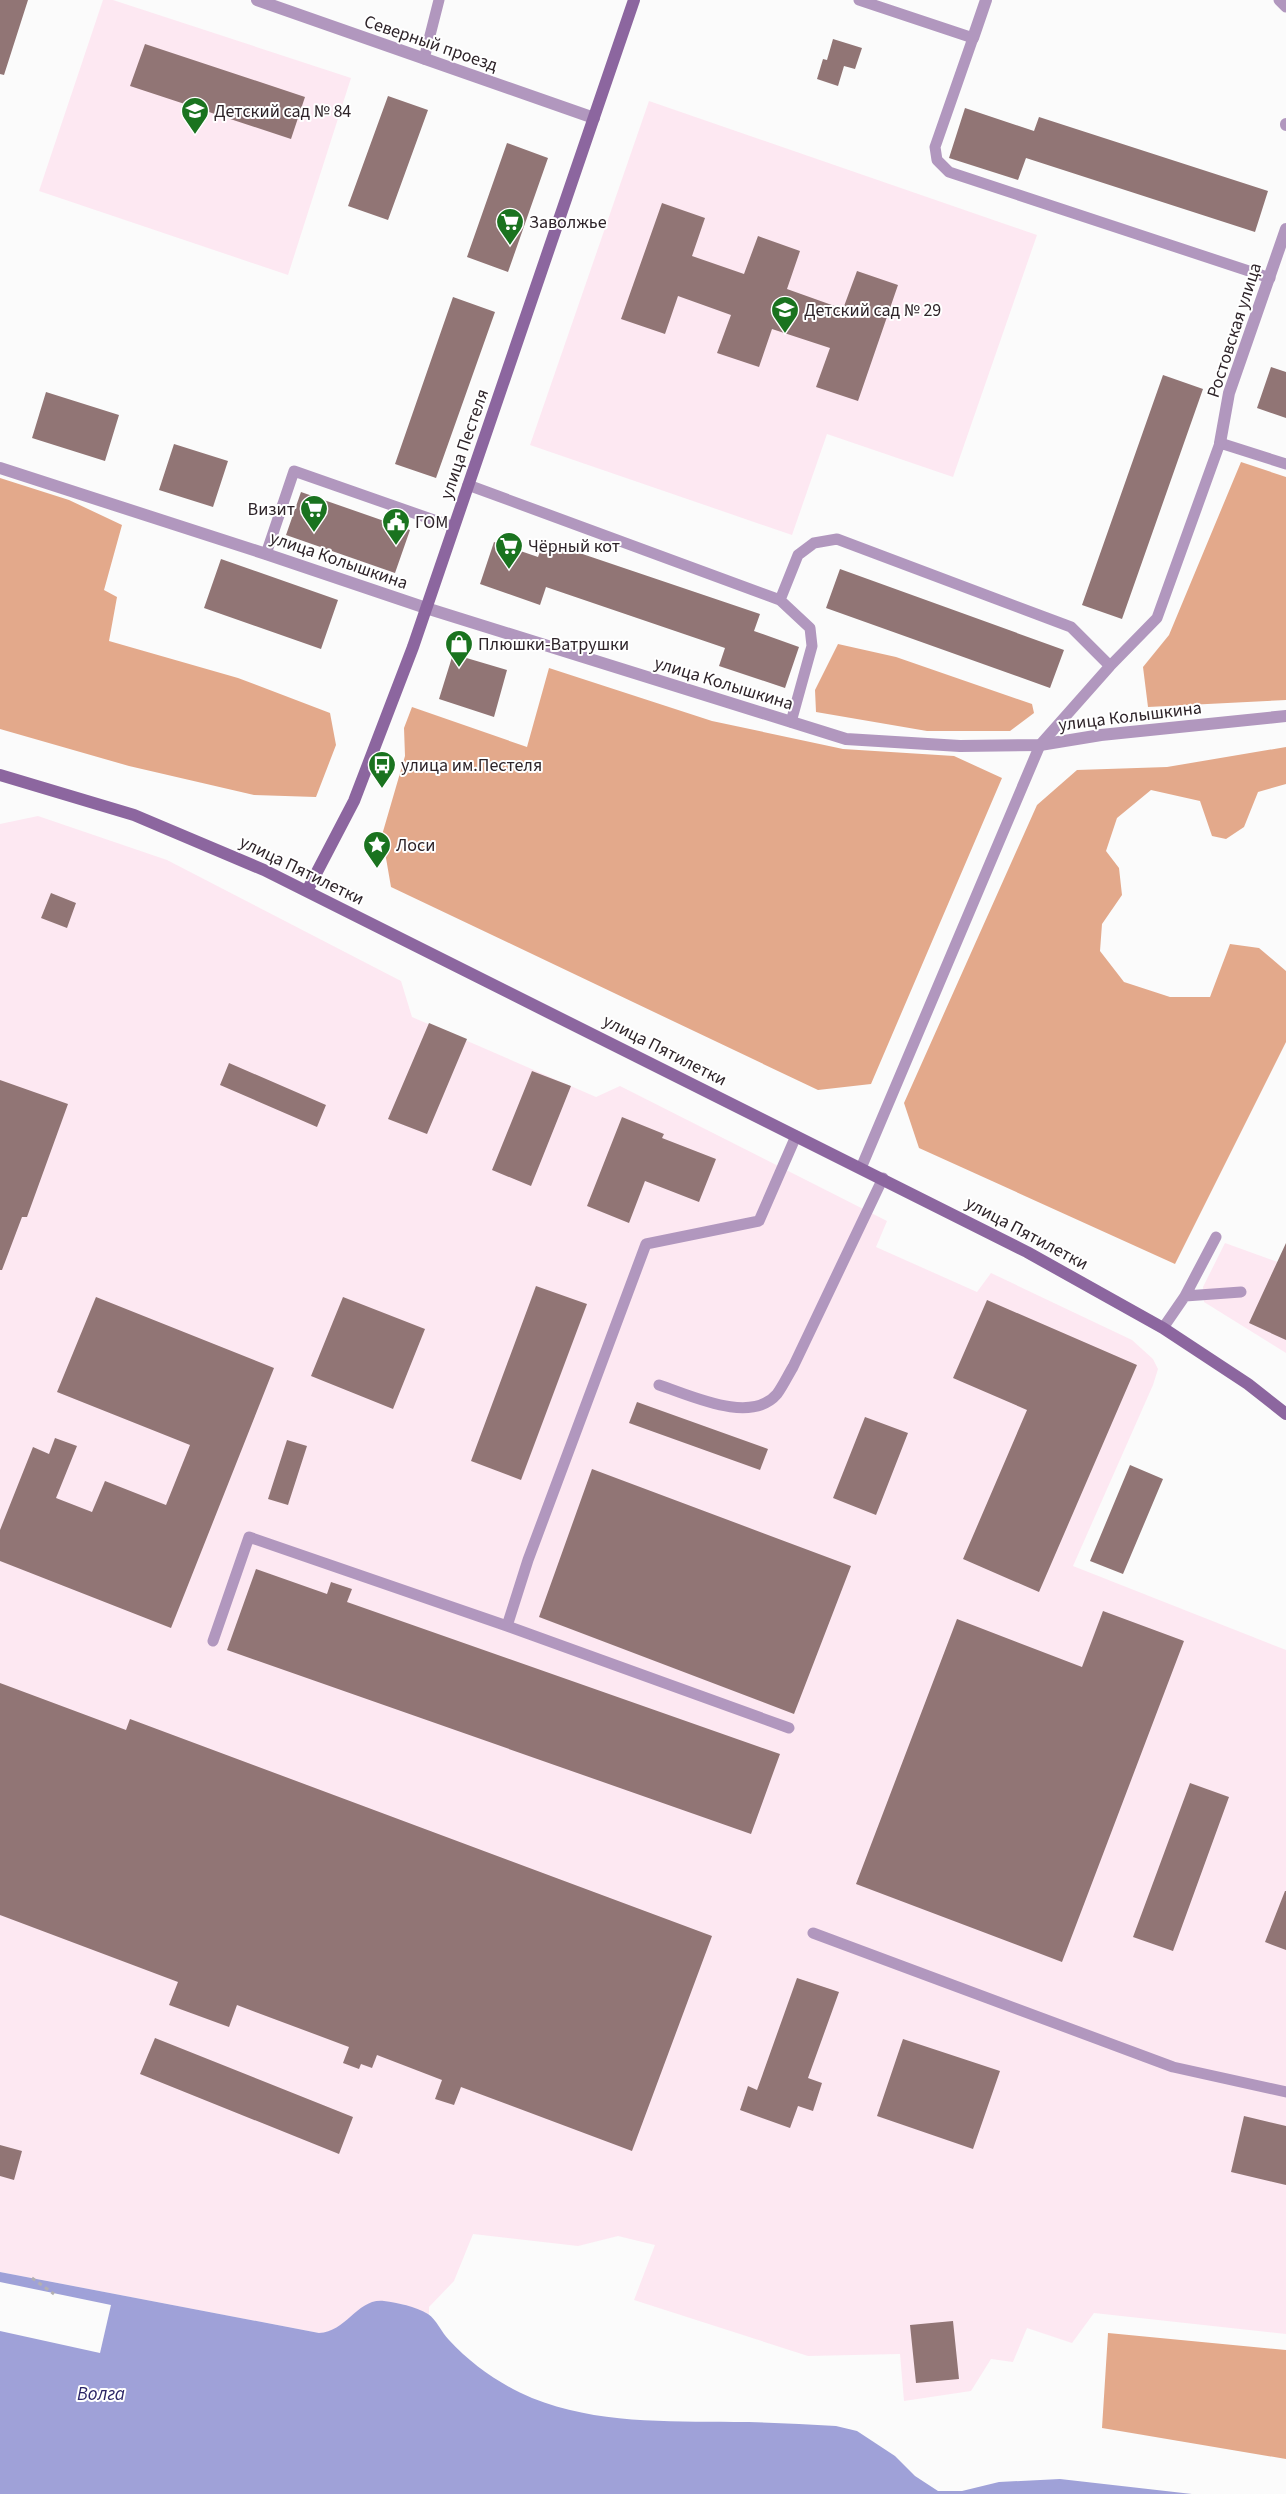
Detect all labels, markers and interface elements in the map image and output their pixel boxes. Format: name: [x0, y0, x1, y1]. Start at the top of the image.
street label: Северный проезд: [361, 9, 501, 78]
school or university icon: Детский сад № 84: [180, 96, 210, 135]
place label: Детский сад № 84: [214, 99, 351, 124]
supermarket icon: Заволжье: [495, 207, 525, 246]
place label: Заволжье: [529, 210, 607, 235]
street label: Ростовская улица: [1201, 259, 1268, 401]
school or university icon: Детский сад № 29: [770, 295, 800, 334]
place label: Детский сад № 29: [804, 298, 941, 323]
street label: улица Пестеля: [434, 386, 495, 503]
supermarket icon: Визит: [299, 494, 329, 533]
place label: Визит: [248, 497, 295, 522]
public building icon: ГОМ: [381, 507, 411, 546]
place label: ГОМ: [415, 510, 448, 535]
street label: улица Колышкина: [267, 525, 411, 596]
supermarket icon: Чёрный кот: [494, 531, 524, 570]
place label: Чёрный кот: [528, 534, 620, 559]
shop icon: Плюшки-Ватрушки: [444, 629, 474, 668]
place label: Плюшки-Ватрушки: [478, 632, 629, 657]
street label: улица Колышкина: [651, 650, 796, 717]
street label: улица Колышкина: [1057, 695, 1203, 738]
bus stop icon: улица им.Пестеля: [367, 750, 397, 789]
place label: улица им.Пестеля: [401, 753, 542, 778]
street label: улица Пятилетки: [235, 829, 368, 911]
place icon: Лоси: [362, 830, 392, 869]
place label: Лоси: [396, 833, 435, 858]
street label: улица Пятилетки: [599, 1008, 731, 1092]
street label: улица Пятилетки: [961, 1191, 1093, 1276]
water label: Волга: [77, 2381, 125, 2408]

